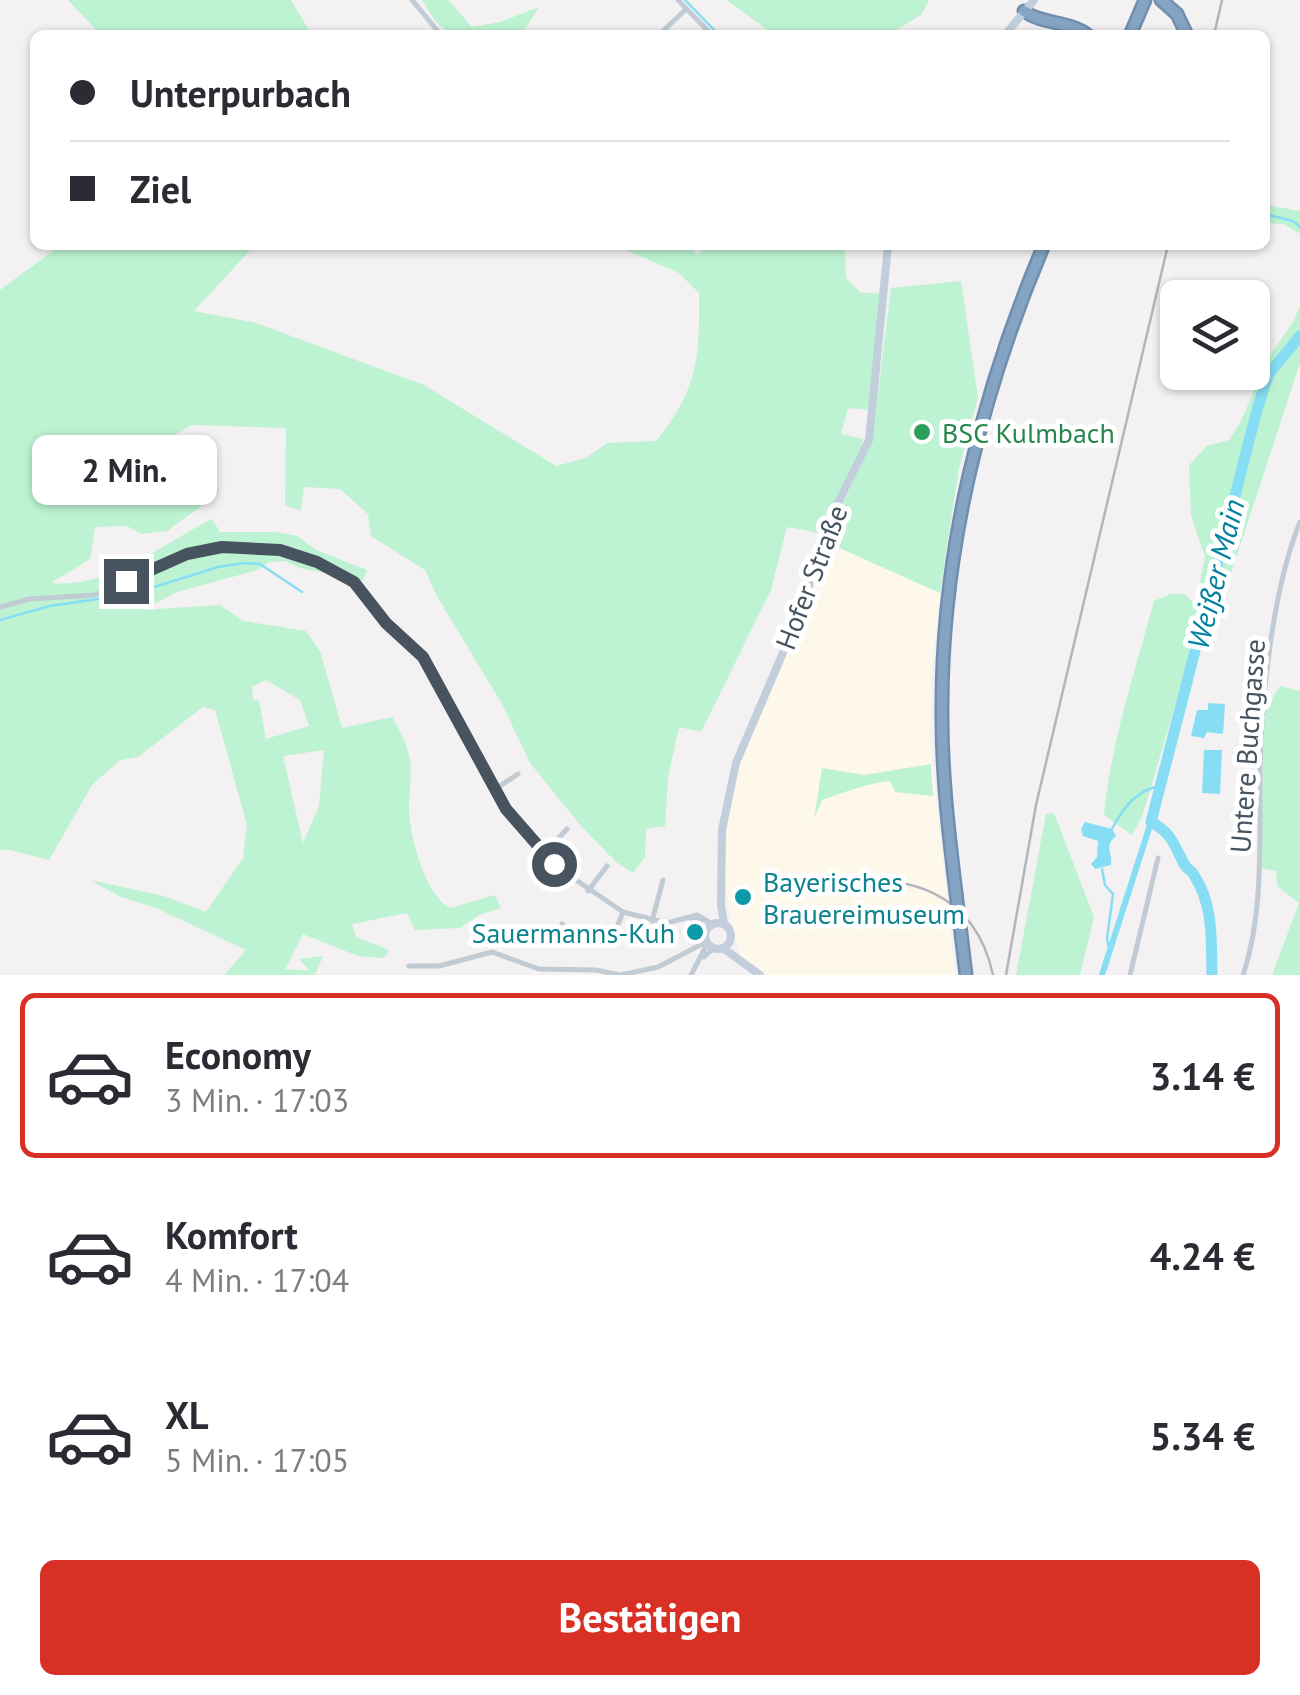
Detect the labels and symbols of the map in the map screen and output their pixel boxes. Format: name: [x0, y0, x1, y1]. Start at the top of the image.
place label: BSC Kulmbach: [942, 414, 1115, 451]
marker: BSC Kulmbach: [911, 421, 933, 443]
callout: 2 Min.: [34, 436, 218, 506]
water label: Weißer Main: [1177, 495, 1253, 653]
street label: Hofer Straße: [767, 499, 855, 655]
route end: [104, 559, 149, 604]
street label: Untere Buchgasse: [1221, 638, 1273, 854]
route start: [532, 842, 577, 887]
place label: Bayerisches Brauereimuseum: [763, 863, 965, 932]
marker: Bayerisches Brauereimuseum: [732, 886, 754, 908]
place label: Sauermanns-Kuh: [472, 914, 675, 951]
marker: Sauermanns-Kuh: [684, 921, 706, 943]

